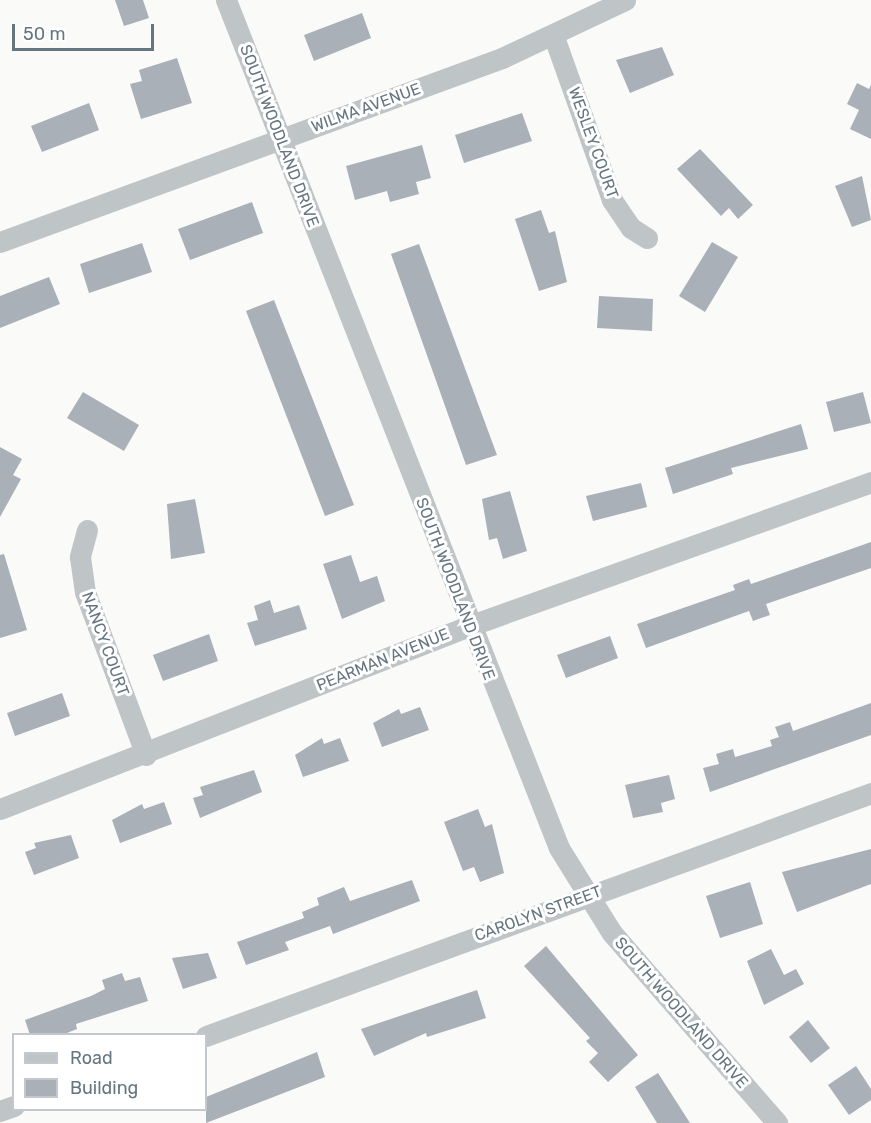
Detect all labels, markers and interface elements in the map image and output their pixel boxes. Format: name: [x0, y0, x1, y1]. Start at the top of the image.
scale bar: [15, 12, 158, 50]
text: 50 m: [23, 23, 66, 45]
street label: SOUTH WOODLAND DRIVE: [235, 42, 323, 230]
street label: WILMA AVENUE: [308, 79, 424, 137]
street label: WESLEY COURT: [564, 84, 622, 202]
street label: SOUTH WOODLAND DRIVE: [411, 495, 499, 683]
street label: NANCY COURT: [77, 589, 133, 699]
street label: PEARMAN AVENUE: [314, 625, 452, 695]
street label: CAROLYN STREET: [472, 882, 604, 946]
street label: SOUTH WOODLAND DRIVE: [610, 934, 752, 1092]
legend: [12, 1033, 207, 1111]
text: Road: [70, 1047, 113, 1069]
text: Building: [70, 1077, 138, 1099]

